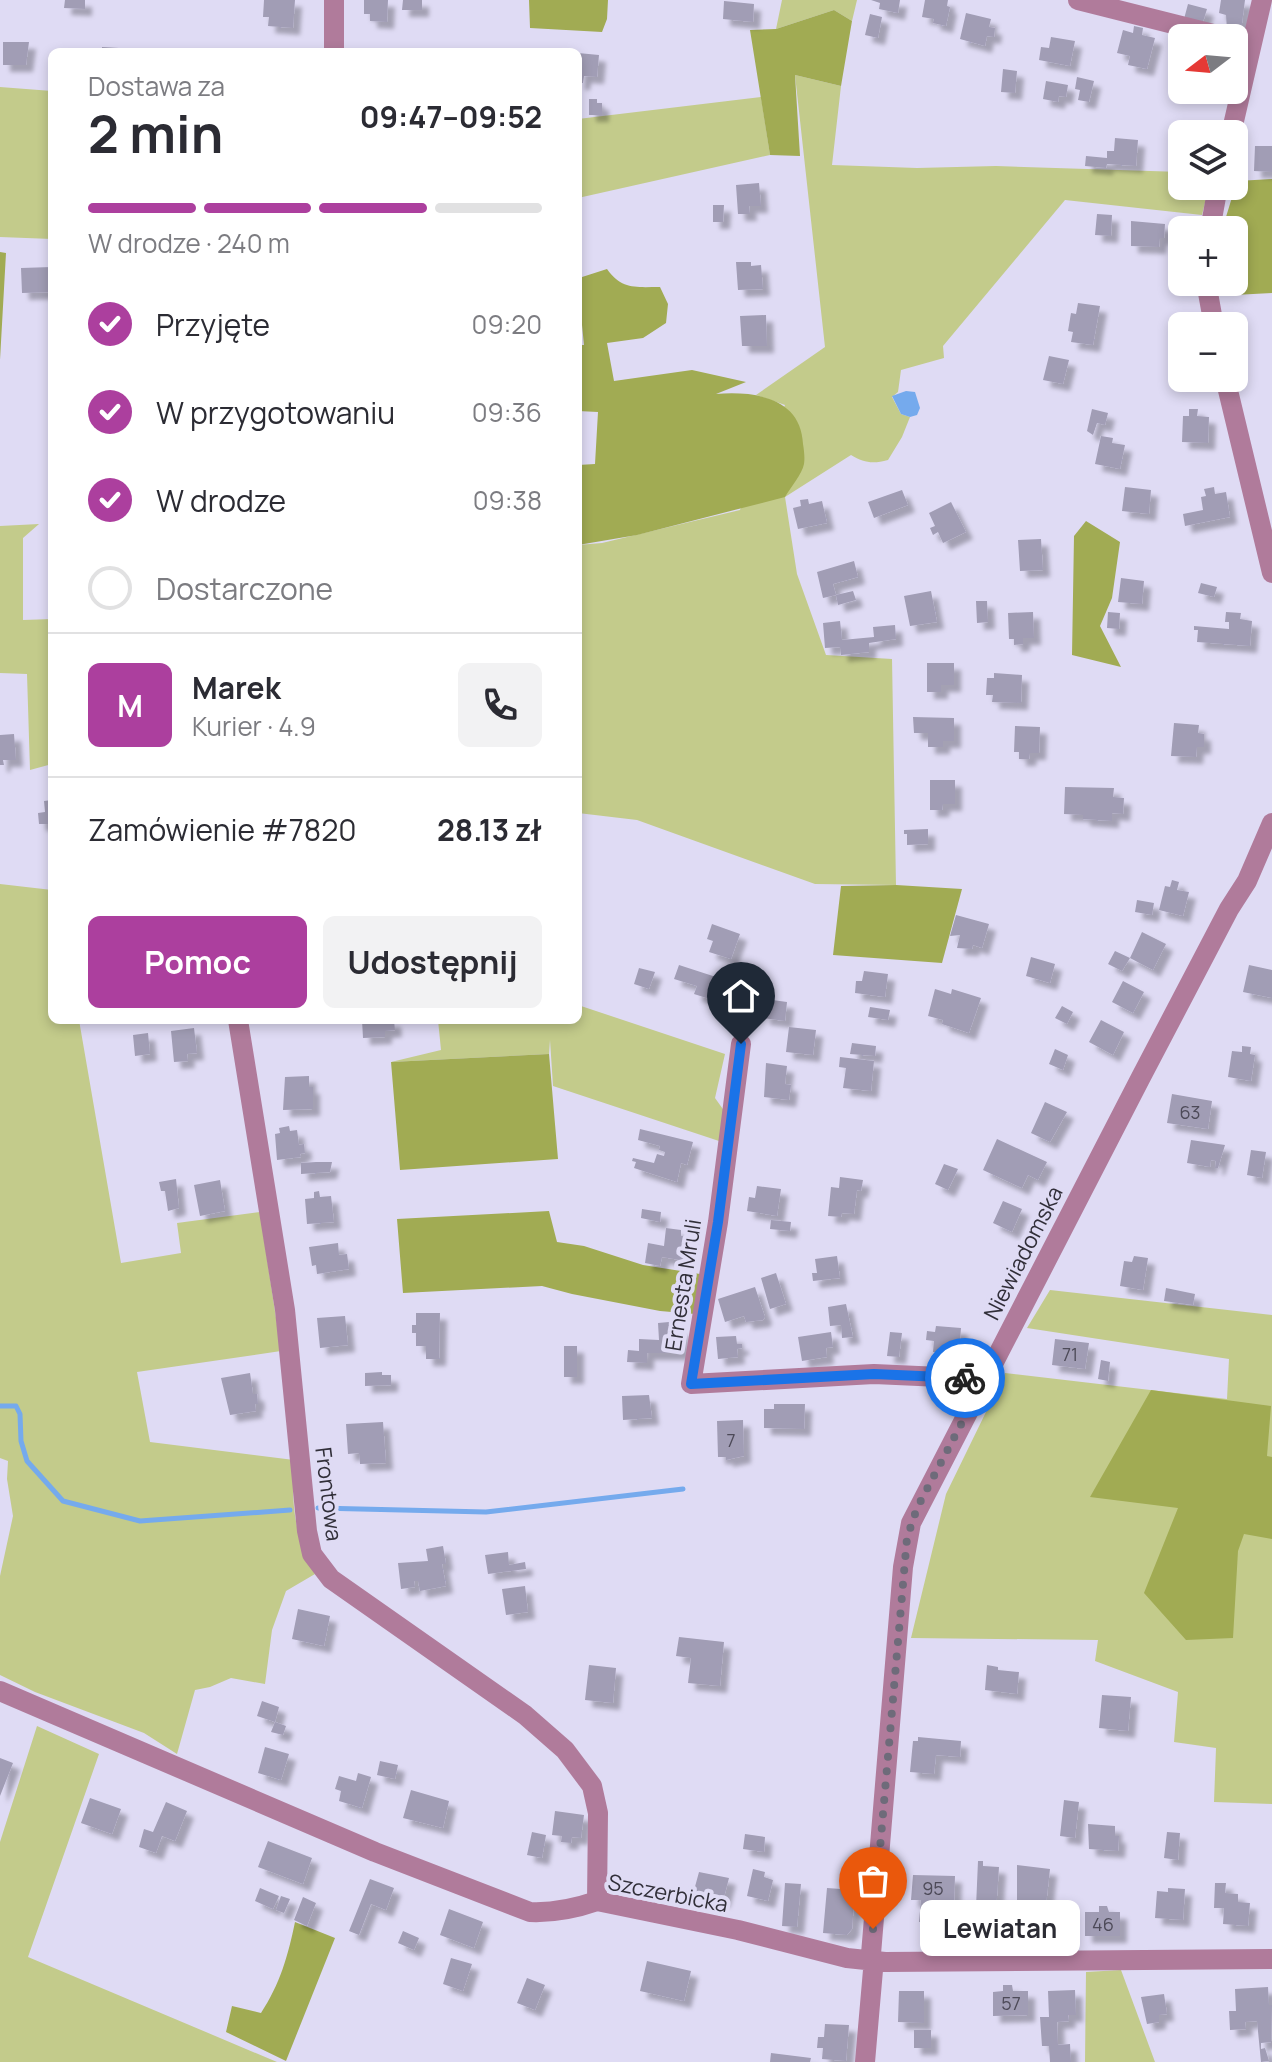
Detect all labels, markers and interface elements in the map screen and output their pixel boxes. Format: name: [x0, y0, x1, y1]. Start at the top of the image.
north arrow: [1168, 24, 1248, 104]
map controls: [1168, 24, 1248, 392]
text: Dostawa za: [88, 68, 225, 104]
text: 09:47–09:52: [360, 96, 542, 137]
text: 2 min: [88, 98, 223, 169]
button: layers: [1168, 120, 1248, 200]
button: +: [1168, 216, 1248, 296]
text: W drodze · 240 m: [88, 225, 290, 261]
icon: check: [88, 302, 132, 346]
text: Przyjęte: [156, 304, 270, 345]
text: 09:20: [472, 306, 542, 342]
button: −: [1168, 312, 1248, 392]
icon: check: [88, 390, 132, 434]
text: W przygotowaniu: [156, 392, 395, 433]
text: 09:36: [472, 394, 542, 430]
icon: check: [88, 478, 132, 522]
text: W drodze: [156, 480, 286, 521]
text: 09:38: [473, 482, 542, 518]
text: Dostarczone: [156, 568, 333, 609]
button: phone: [458, 663, 542, 747]
text: Marek: [192, 667, 281, 708]
text: M: [117, 685, 143, 726]
text: Kurier · 4.9: [192, 708, 316, 744]
text: Zamówienie #7820: [88, 809, 357, 850]
text: 28.13 zł: [437, 809, 542, 850]
button: Pomoc: [88, 916, 307, 1008]
button: Udostępnij: [323, 916, 542, 1008]
pin: [707, 962, 775, 1044]
icon: home: [719, 974, 763, 1018]
house number: 63: [1179, 1100, 1201, 1124]
street label: Niewiadomska: [976, 1181, 1070, 1325]
street label: Ernesta Mruli: [658, 1217, 708, 1353]
courier: [925, 1338, 1005, 1418]
house number: 71: [1062, 1342, 1078, 1366]
icon: bike: [943, 1356, 987, 1400]
house number: 7: [726, 1428, 736, 1452]
street label: Frontowa: [308, 1445, 350, 1543]
pin: [839, 1847, 907, 1929]
icon: bag: [851, 1859, 895, 1903]
street label: Szczerbicka: [605, 1867, 731, 1919]
house number: 95: [922, 1876, 944, 1900]
callout: Lewiatan: [921, 1901, 1081, 1957]
text: Lewiatan: [943, 1910, 1057, 1946]
house number: 46: [1092, 1912, 1114, 1936]
house number: 57: [1001, 1991, 1021, 2015]

